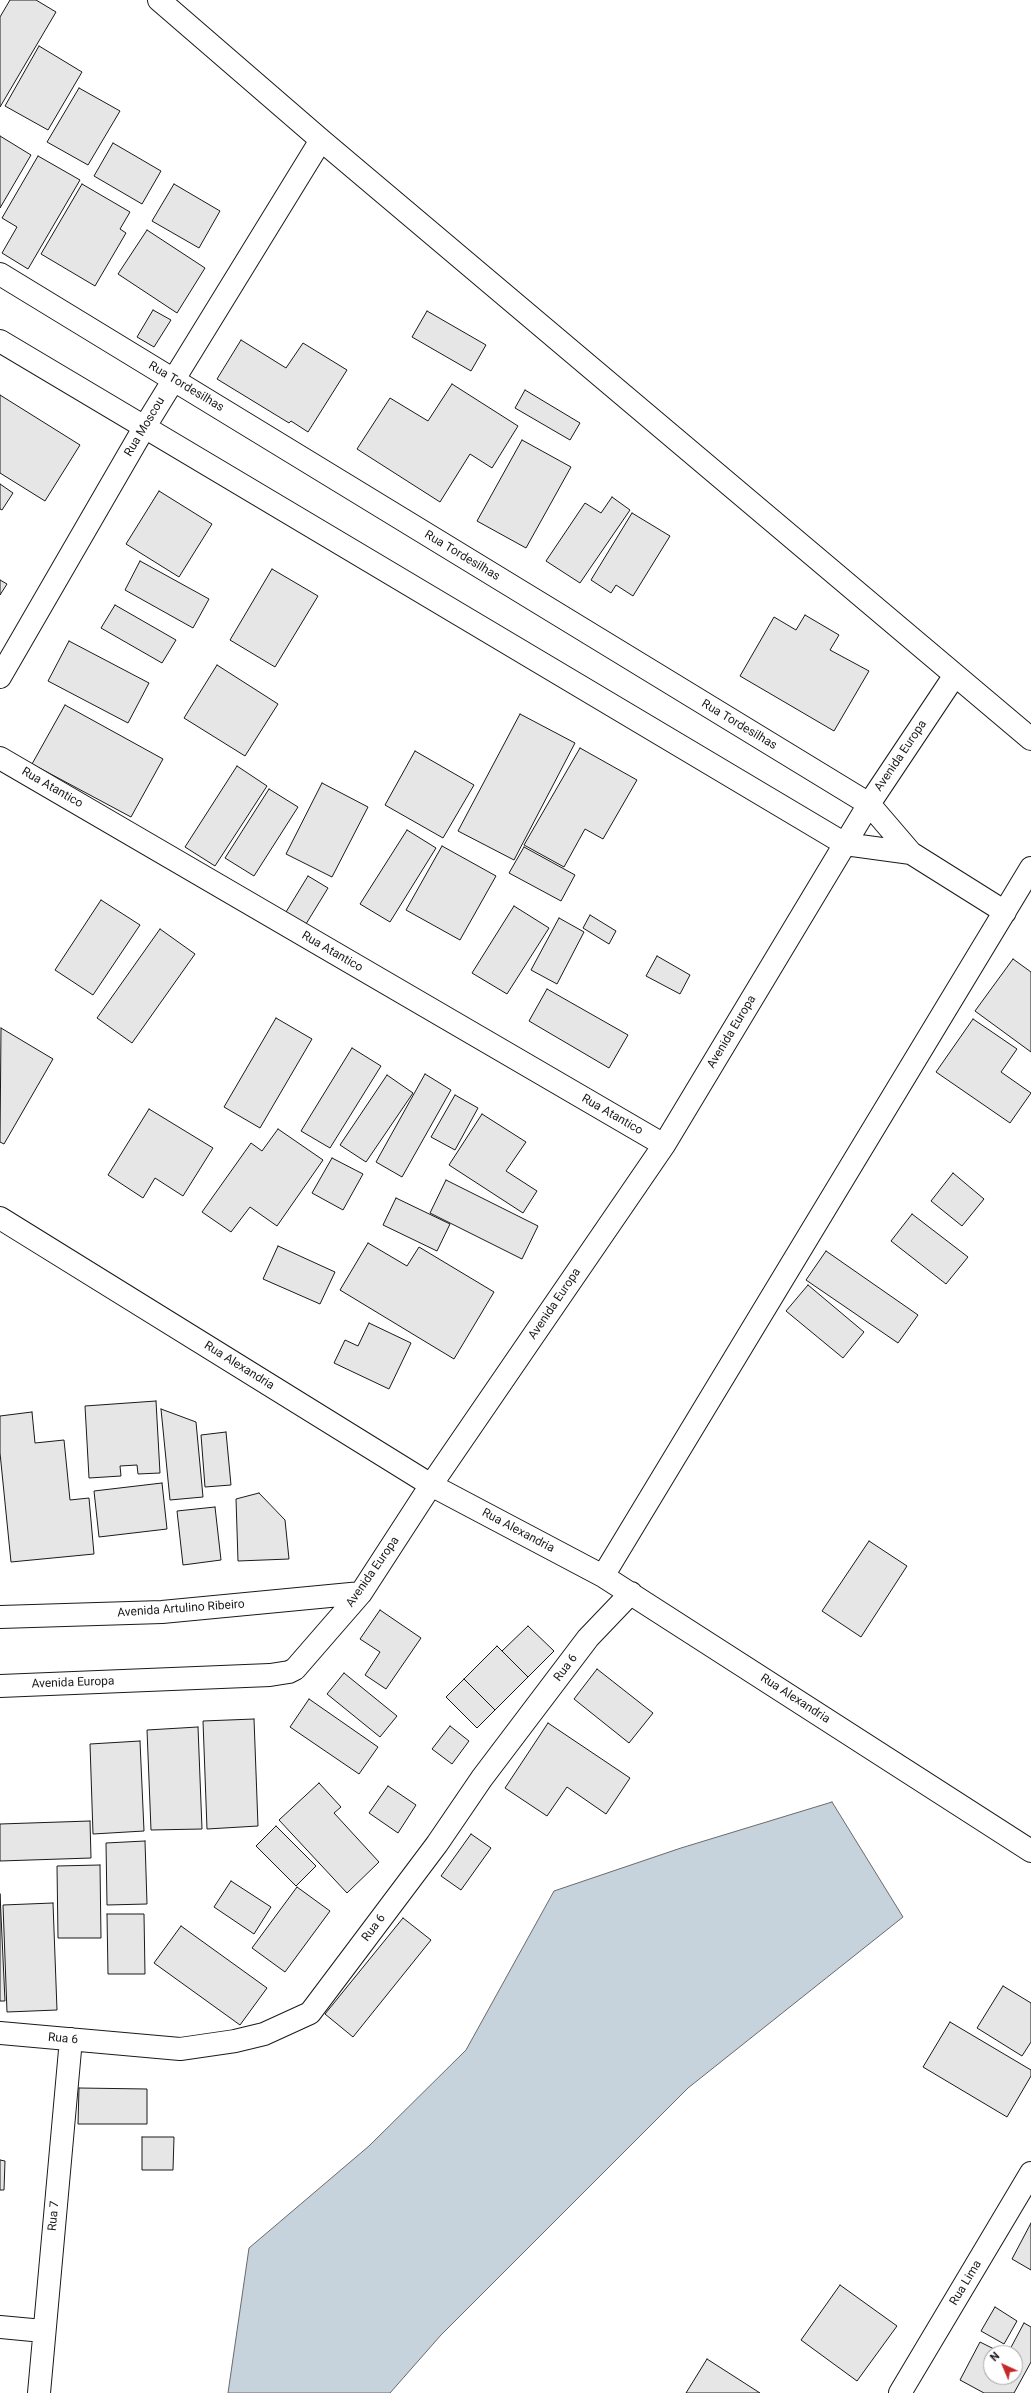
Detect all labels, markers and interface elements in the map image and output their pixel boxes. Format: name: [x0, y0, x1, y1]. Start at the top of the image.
street label: Rua Tordesilhas: [146, 359, 226, 415]
street label: Rua Moscou: [122, 395, 168, 459]
street label: Rua Tordesilhas: [422, 528, 502, 584]
street label: Rua Tordesilhas: [699, 697, 779, 753]
street label: Avenida Europa: [872, 718, 930, 794]
street label: Rua Atantico: [19, 765, 85, 811]
street label: Rua Atantico: [299, 929, 365, 975]
street label: Avenida Europa: [704, 993, 760, 1071]
street label: Rua Atantico: [579, 1092, 645, 1138]
street label: Avenida Europa: [526, 1266, 584, 1342]
street label: Rua Alexandria: [201, 1339, 277, 1393]
street label: Rua Alexandria: [479, 1506, 557, 1556]
street label: Avenida Europa: [343, 1534, 403, 1610]
street label: Avenida Artulino Ribeiro: [117, 1597, 245, 1621]
street label: Rua 6: [551, 1652, 581, 1684]
street label: Rua Alexandria: [758, 1671, 832, 1727]
street label: Avenida Europa: [31, 1674, 115, 1692]
street label: Rua 6: [359, 1912, 389, 1944]
street label: Rua 6: [47, 2031, 79, 2047]
street label: Rua 7: [46, 2200, 62, 2232]
street label: Rua Lima: [947, 2258, 985, 2308]
north arrow: [983, 2345, 1023, 2385]
text: N: [988, 2349, 1002, 2364]

